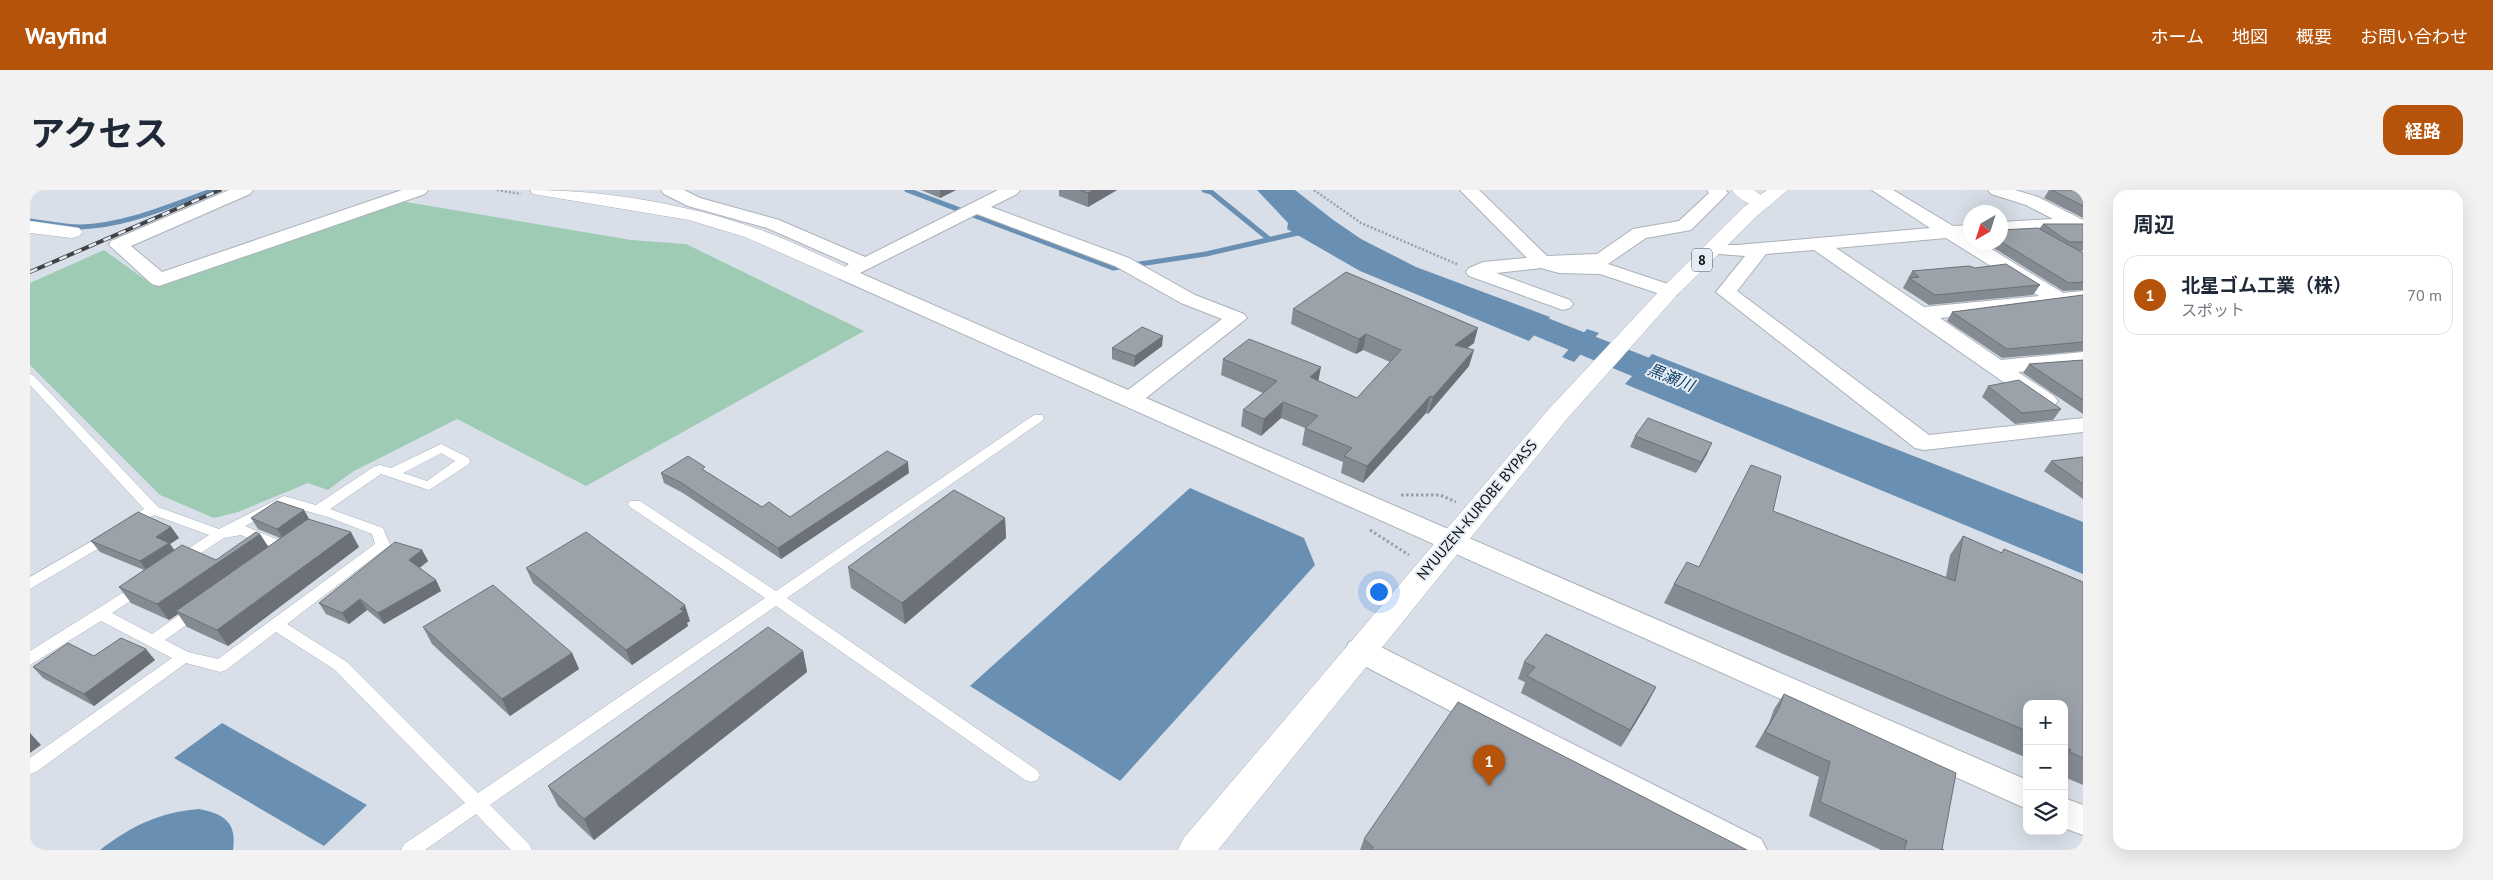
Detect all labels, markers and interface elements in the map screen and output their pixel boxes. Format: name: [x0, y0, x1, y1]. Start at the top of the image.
text: Wayfind: [25, 20, 107, 51]
text: ホーム: [2151, 25, 2204, 48]
text: 地図: [2232, 25, 2268, 48]
text: 概要: [2296, 25, 2332, 48]
text: お問い合わせ: [2360, 25, 2468, 48]
button: 経路: [2383, 105, 2463, 155]
text: アクセス: [30, 110, 168, 156]
north arrow: [1963, 205, 2008, 250]
text: 周辺: [2133, 211, 2175, 238]
road number: 8: [1692, 248, 1712, 272]
text: 北星ゴム工業（株）: [2181, 273, 2352, 297]
text: 1: [2145, 285, 2155, 305]
text: 70 m: [2407, 285, 2442, 305]
text: スポット: [2181, 300, 2245, 320]
water label: 黒瀬川: [1645, 359, 1699, 396]
street label: NYUUZEN-KUROBE BYPASS: [1412, 436, 1541, 584]
your location: [1366, 579, 1392, 605]
map controls: [2023, 700, 2068, 835]
button: +: [2023, 700, 2068, 745]
pin: 1: [1473, 745, 1505, 786]
button: −: [2023, 745, 2068, 790]
button: layers: [2023, 790, 2068, 835]

